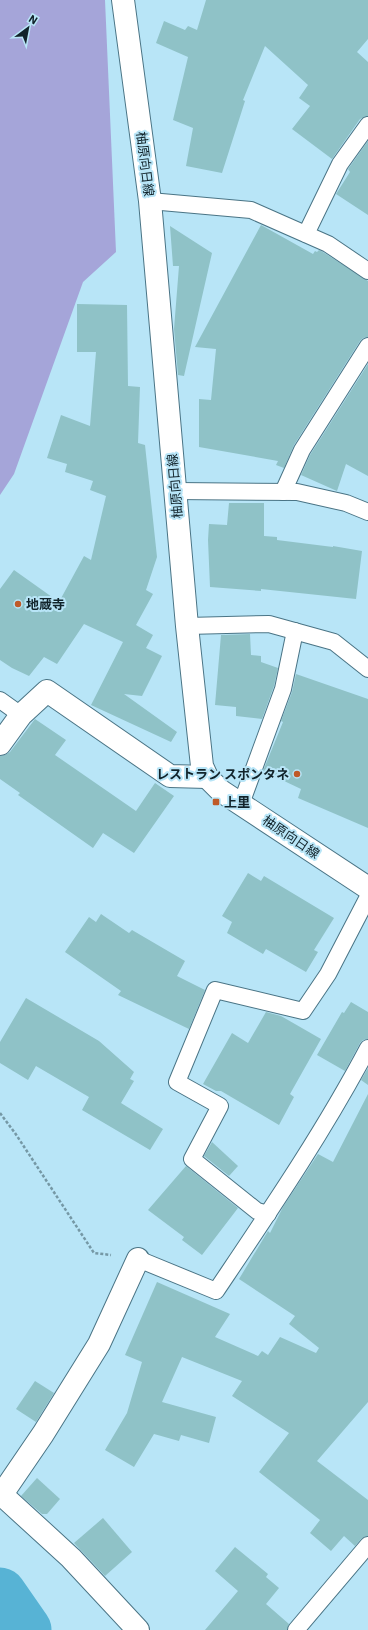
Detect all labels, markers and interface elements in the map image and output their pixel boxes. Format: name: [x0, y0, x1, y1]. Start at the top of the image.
north arrow: [8, 8, 48, 48]
text: N: [26, 11, 40, 28]
street label: 柚原向日線: [133, 131, 157, 197]
street label: 柚原向日線: [164, 453, 186, 519]
place label: 地蔵寺: [26, 596, 65, 613]
marker: 地蔵寺: [13, 599, 23, 609]
place label: レストラン スポンタネ: [156, 766, 289, 783]
marker: レストラン スポンタネ: [292, 769, 302, 779]
place label: 上里: [224, 794, 250, 811]
marker: 上里: [211, 797, 221, 807]
street label: 柚原向日線: [259, 812, 323, 862]

